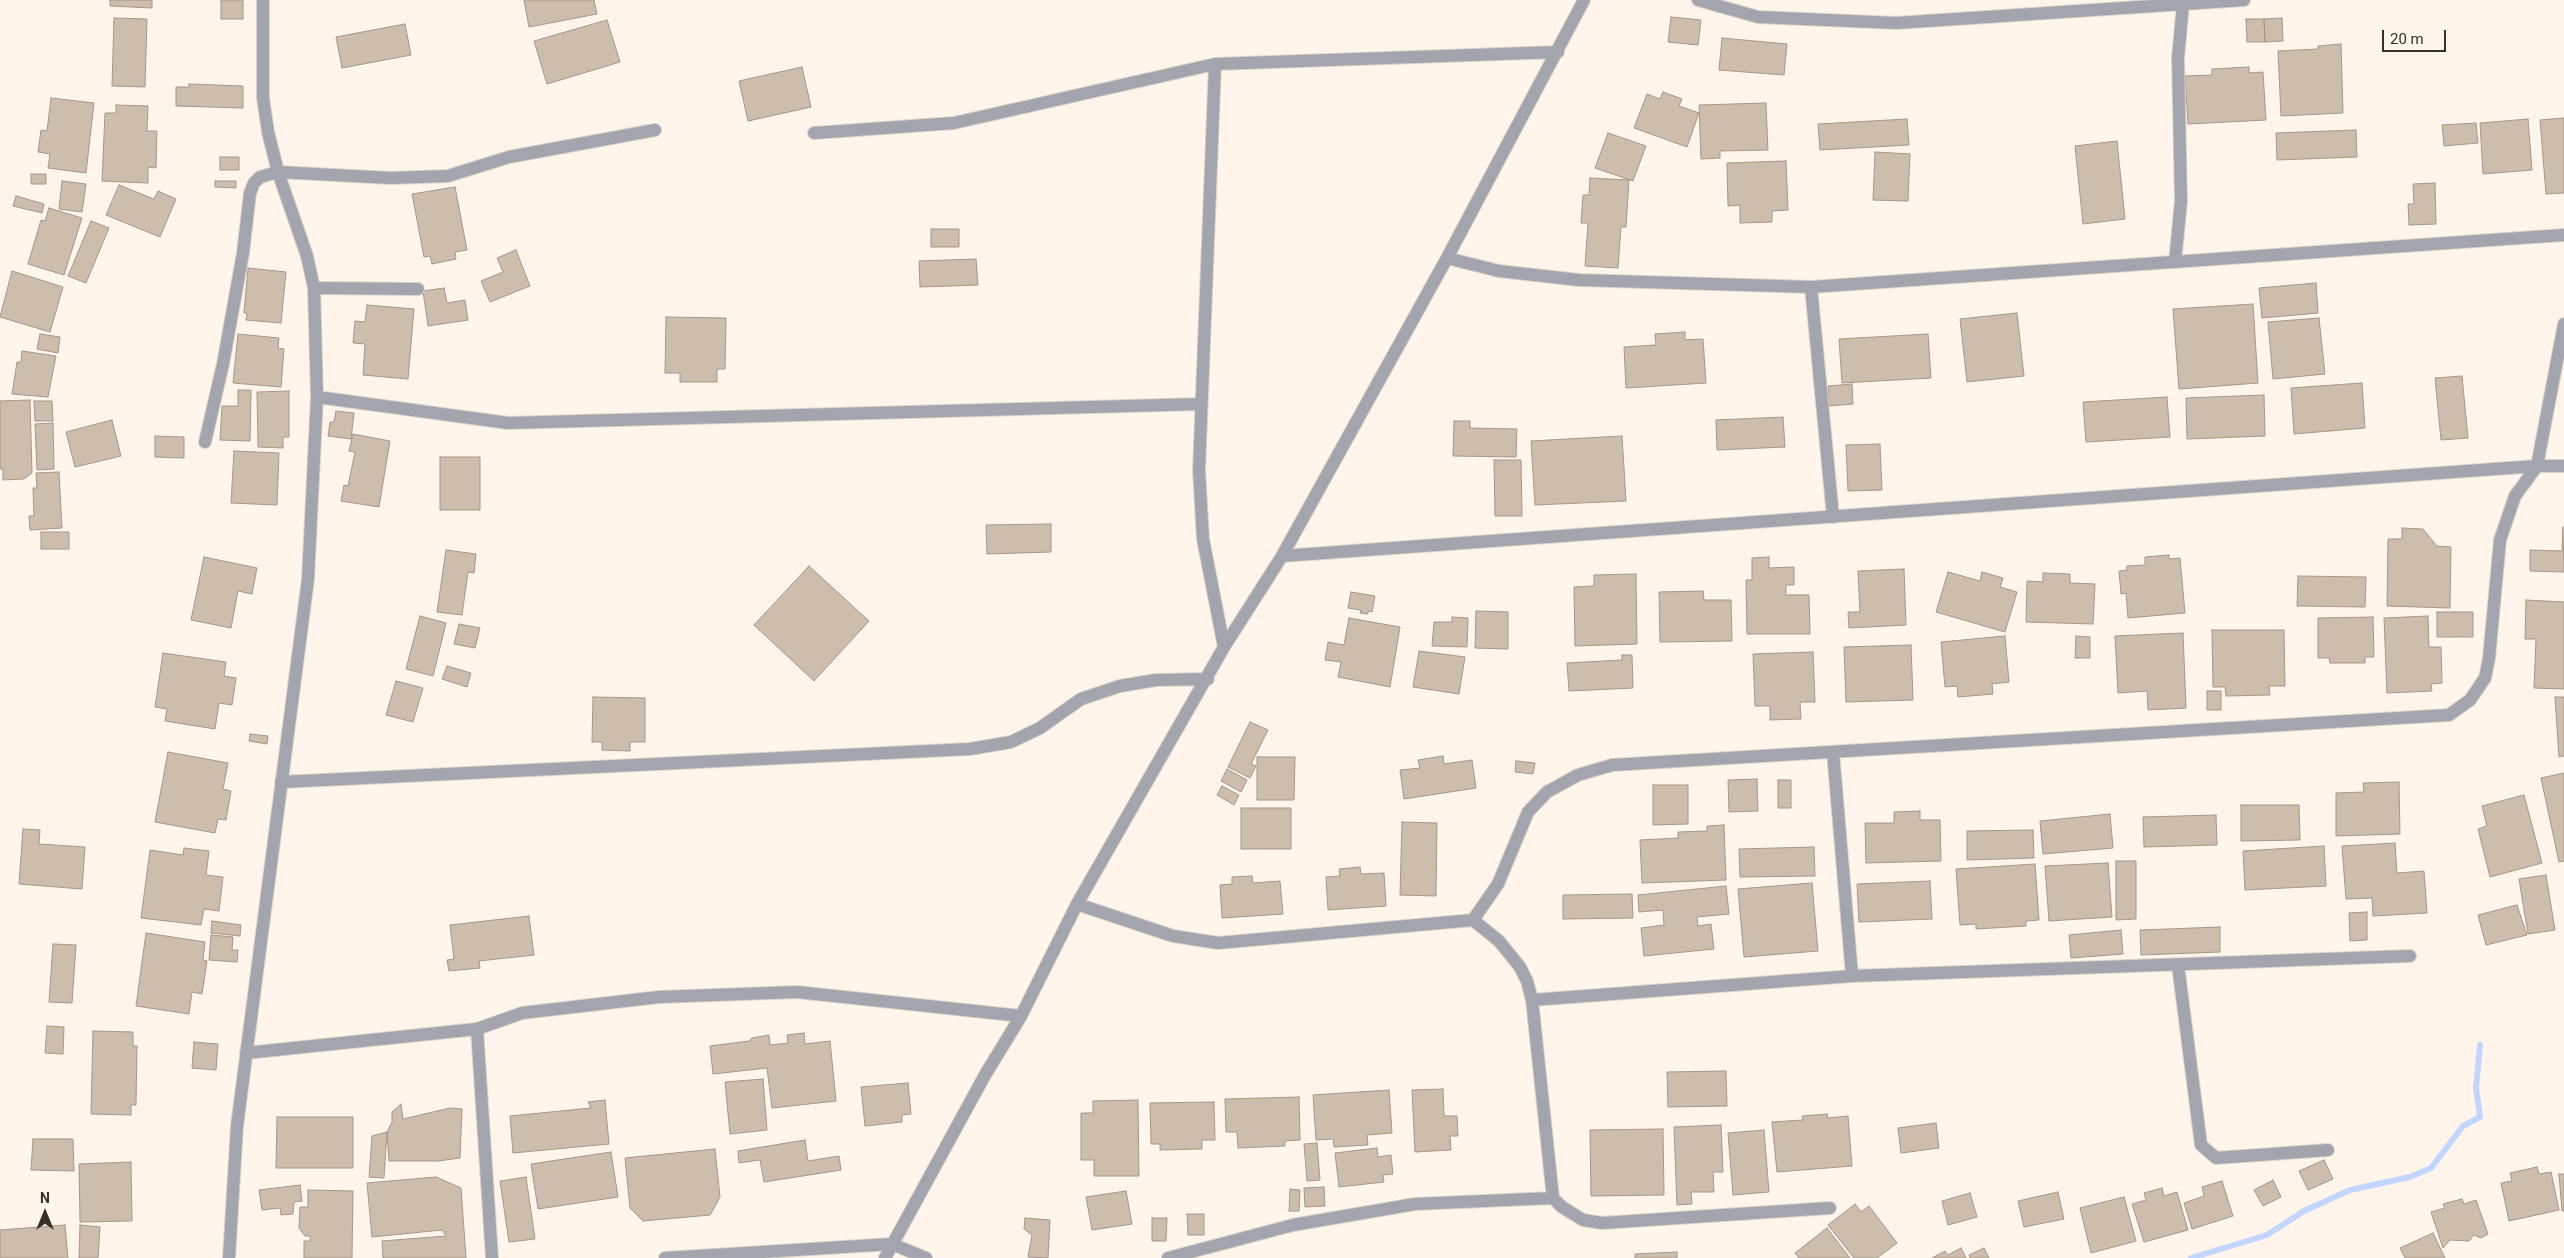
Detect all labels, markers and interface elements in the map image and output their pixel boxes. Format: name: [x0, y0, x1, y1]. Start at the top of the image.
scale bar: [2384, 20, 2448, 52]
text: 20 m: [2390, 30, 2424, 48]
north arrow: [20, 1188, 70, 1238]
text: N: [40, 1190, 50, 1206]

